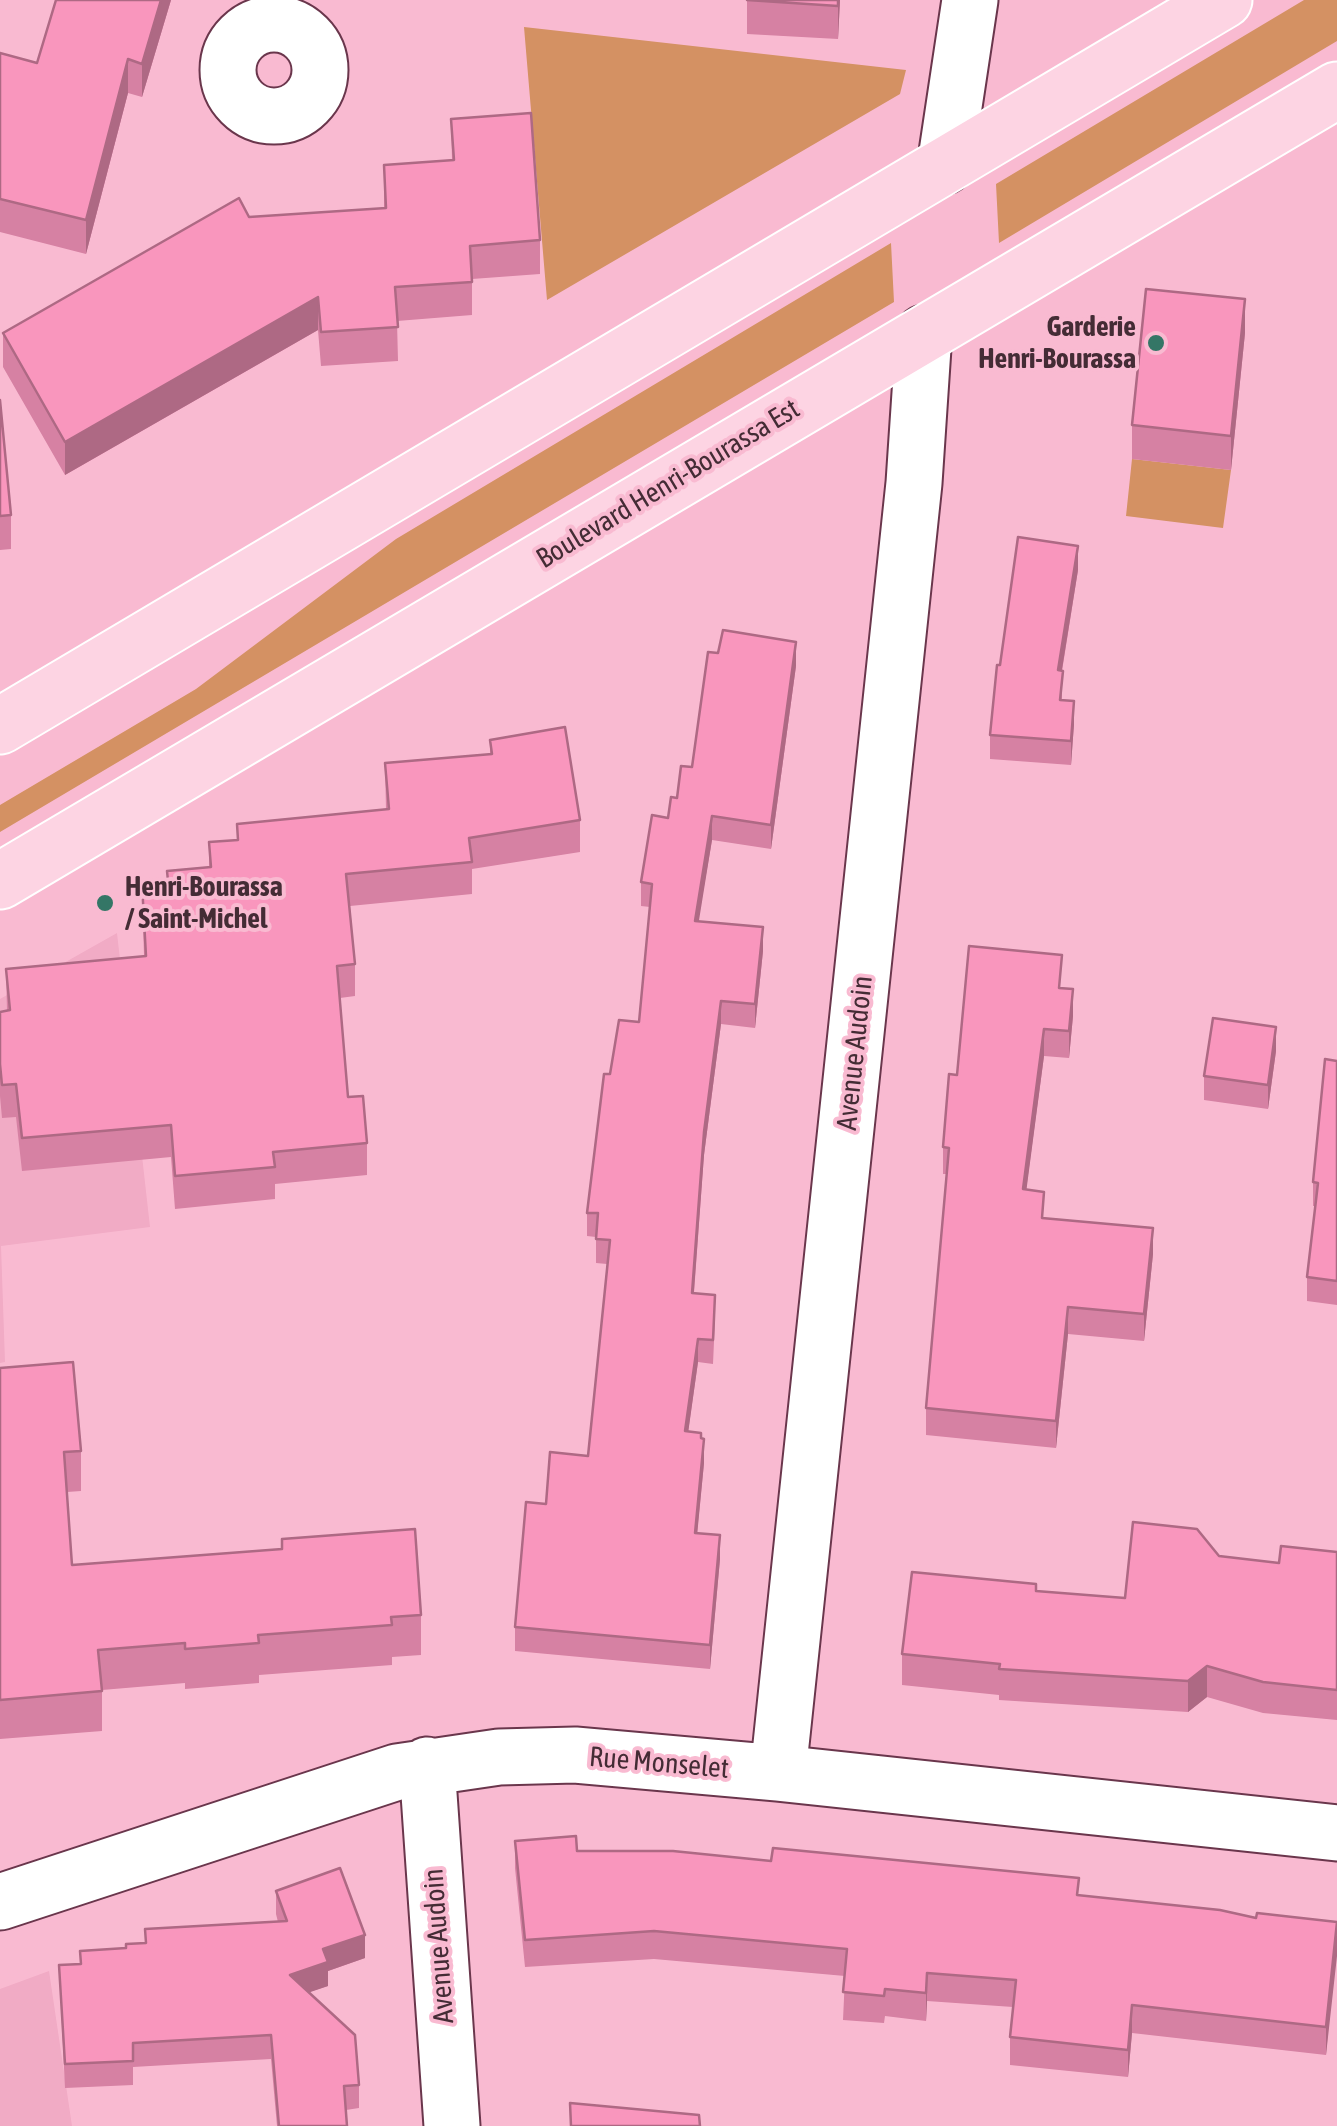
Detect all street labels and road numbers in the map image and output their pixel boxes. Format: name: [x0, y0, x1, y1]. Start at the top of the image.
street label: Boulevard Henri-Bourassa Est: [531, 392, 805, 576]
street label: Avenue Audoin: [830, 974, 880, 1132]
street label: Rue Monselet: [588, 1740, 730, 1786]
street label: Avenue Audoin: [417, 1867, 461, 2025]

